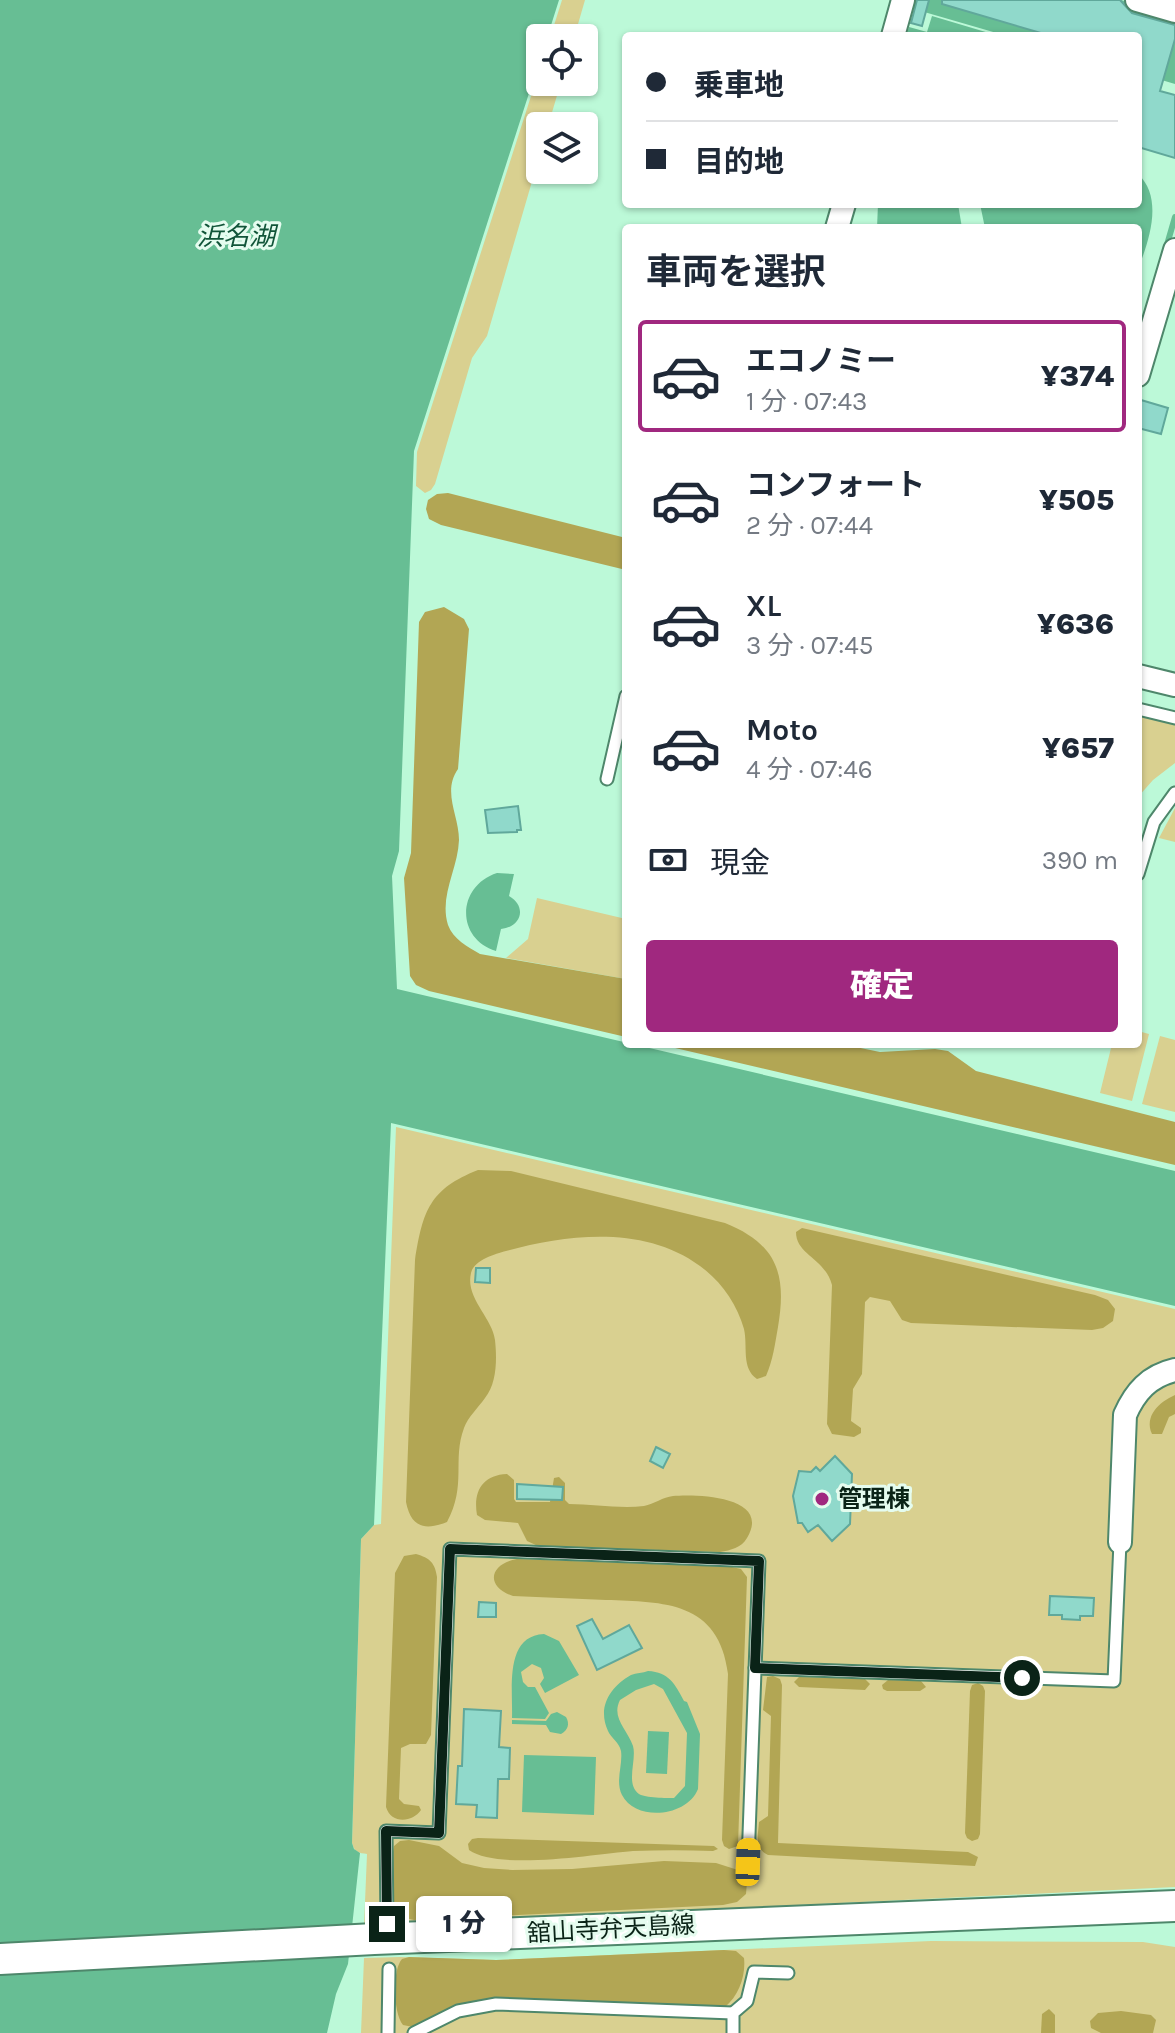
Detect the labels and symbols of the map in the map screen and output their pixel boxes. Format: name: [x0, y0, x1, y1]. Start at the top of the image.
water label: 浜名湖: [197, 221, 279, 252]
place label: 管理棟: [838, 1485, 910, 1513]
marker: 管理棟: [813, 1490, 831, 1508]
route start: [1004, 1660, 1040, 1696]
car: [735, 1838, 761, 1886]
callout: 1 分: [415, 1896, 511, 1952]
route end: [369, 1906, 405, 1942]
street label: 舘山寺弁天島線: [526, 1911, 696, 1947]

